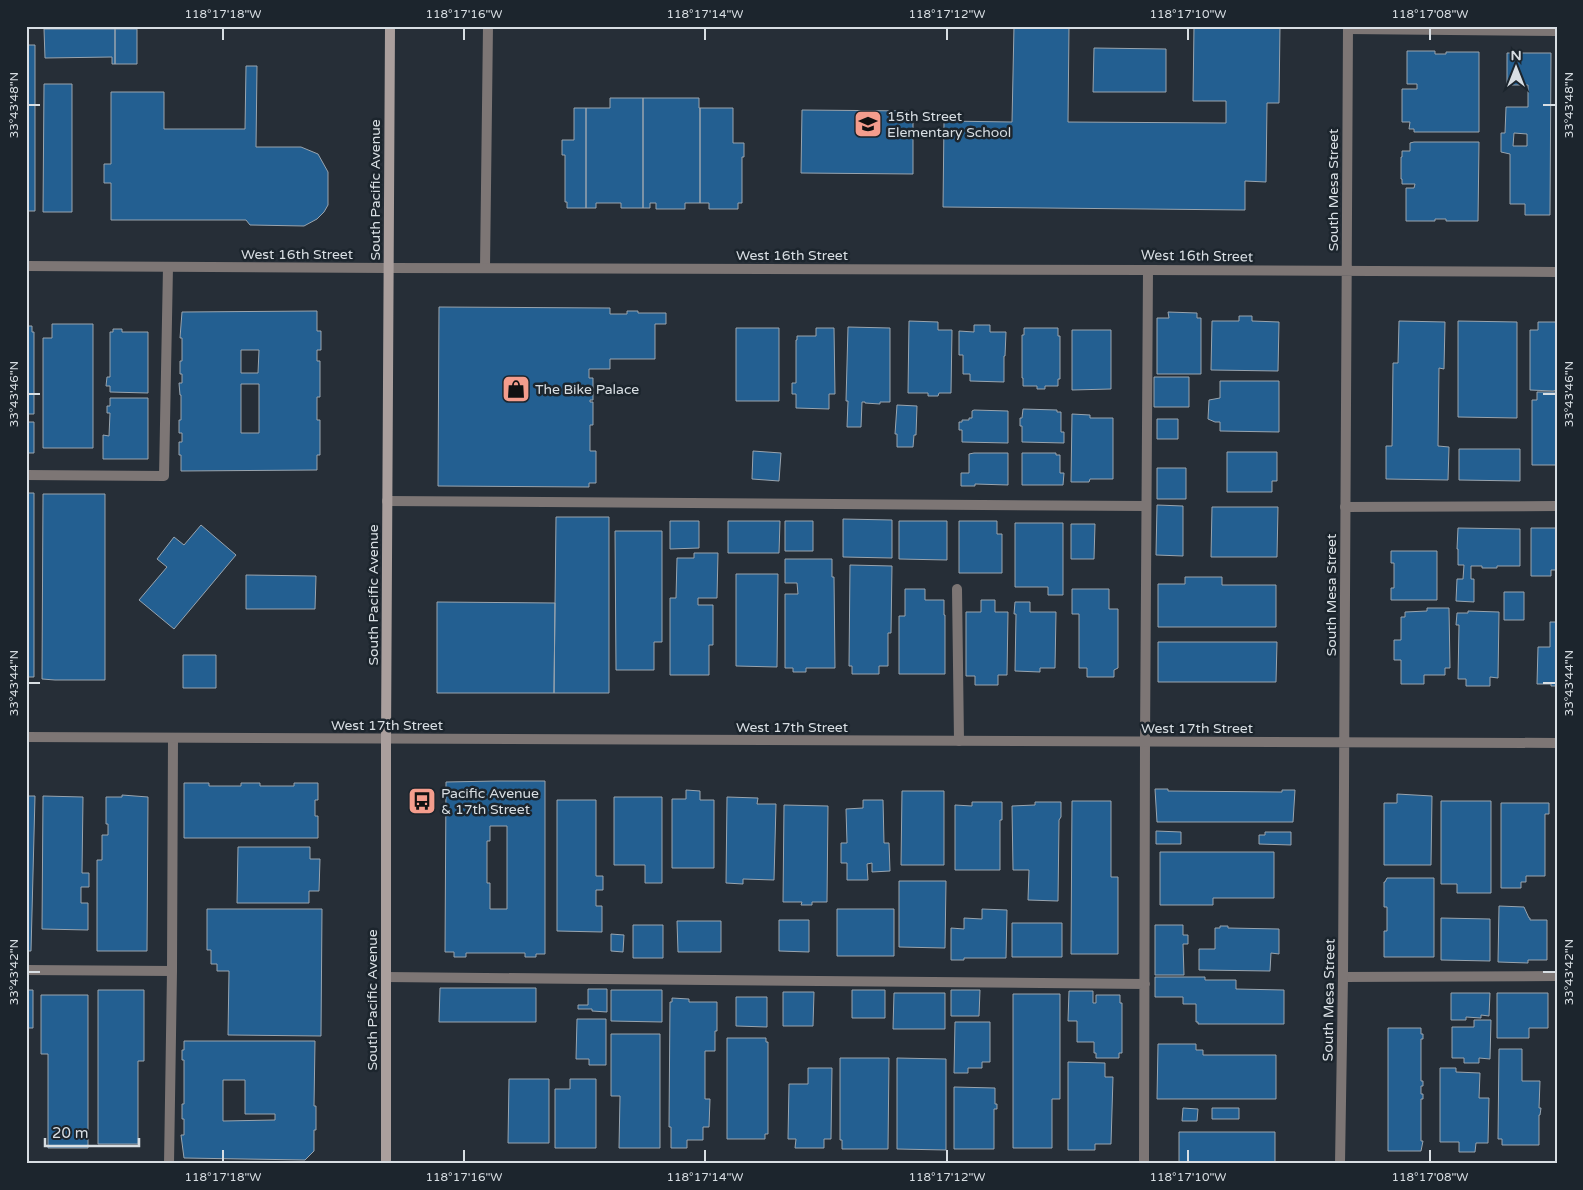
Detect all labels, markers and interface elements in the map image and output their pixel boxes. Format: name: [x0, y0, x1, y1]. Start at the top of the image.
text: 118°17'18"W: [184, 7, 262, 21]
text: 118°17'16"W: [425, 7, 503, 21]
text: 118°17'14"W: [666, 7, 744, 21]
text: 118°17'12"W: [908, 7, 986, 21]
text: 118°17'10"W: [1149, 7, 1227, 21]
text: 118°17'08"W: [1391, 7, 1469, 21]
north arrow: [1490, 42, 1540, 92]
text: N: [1510, 47, 1522, 64]
text: 33°43'48"N: [7, 72, 21, 138]
text: 33°43'48"N: [1562, 72, 1576, 138]
place label: 15th Street Elementary School: [887, 108, 1011, 141]
school or university icon: 15th Street Elementary School: [853, 109, 883, 139]
street label: South Pacific Avenue: [367, 119, 384, 261]
street label: South Mesa Street: [1325, 128, 1342, 251]
street label: West 16th Street: [241, 246, 354, 263]
street label: West 16th Street: [736, 247, 849, 264]
street label: West 16th Street: [1141, 247, 1254, 265]
text: 33°43'46"N: [7, 361, 21, 427]
text: 33°43'46"N: [1562, 361, 1576, 427]
shop icon: The Bike Palace: [501, 374, 531, 404]
place label: The Bike Palace: [535, 381, 639, 398]
street label: South Pacific Avenue: [365, 524, 382, 666]
street label: South Mesa Street: [1323, 533, 1340, 656]
text: 33°43'44"N: [7, 650, 21, 716]
text: 33°43'44"N: [1562, 650, 1576, 716]
street label: West 17th Street: [331, 717, 444, 734]
street label: West 17th Street: [736, 719, 849, 736]
street label: West 17th Street: [1141, 720, 1254, 737]
place label: Pacific Avenue & 17th Street: [441, 785, 539, 818]
bus stop icon: Pacific Avenue & 17th Street: [407, 786, 437, 816]
street label: South Pacific Avenue: [364, 929, 381, 1071]
street label: South Mesa Street: [1319, 938, 1339, 1061]
text: 33°43'42"N: [7, 939, 21, 1005]
text: 33°43'42"N: [1562, 939, 1576, 1005]
scale bar: [45, 1115, 139, 1147]
text: 20 m: [52, 1124, 89, 1142]
text: 118°17'18"W: [184, 1170, 262, 1184]
text: 118°17'16"W: [425, 1170, 503, 1184]
text: 118°17'14"W: [666, 1170, 744, 1184]
text: 118°17'12"W: [908, 1170, 986, 1184]
text: 118°17'10"W: [1149, 1170, 1227, 1184]
text: 118°17'08"W: [1391, 1170, 1469, 1184]

